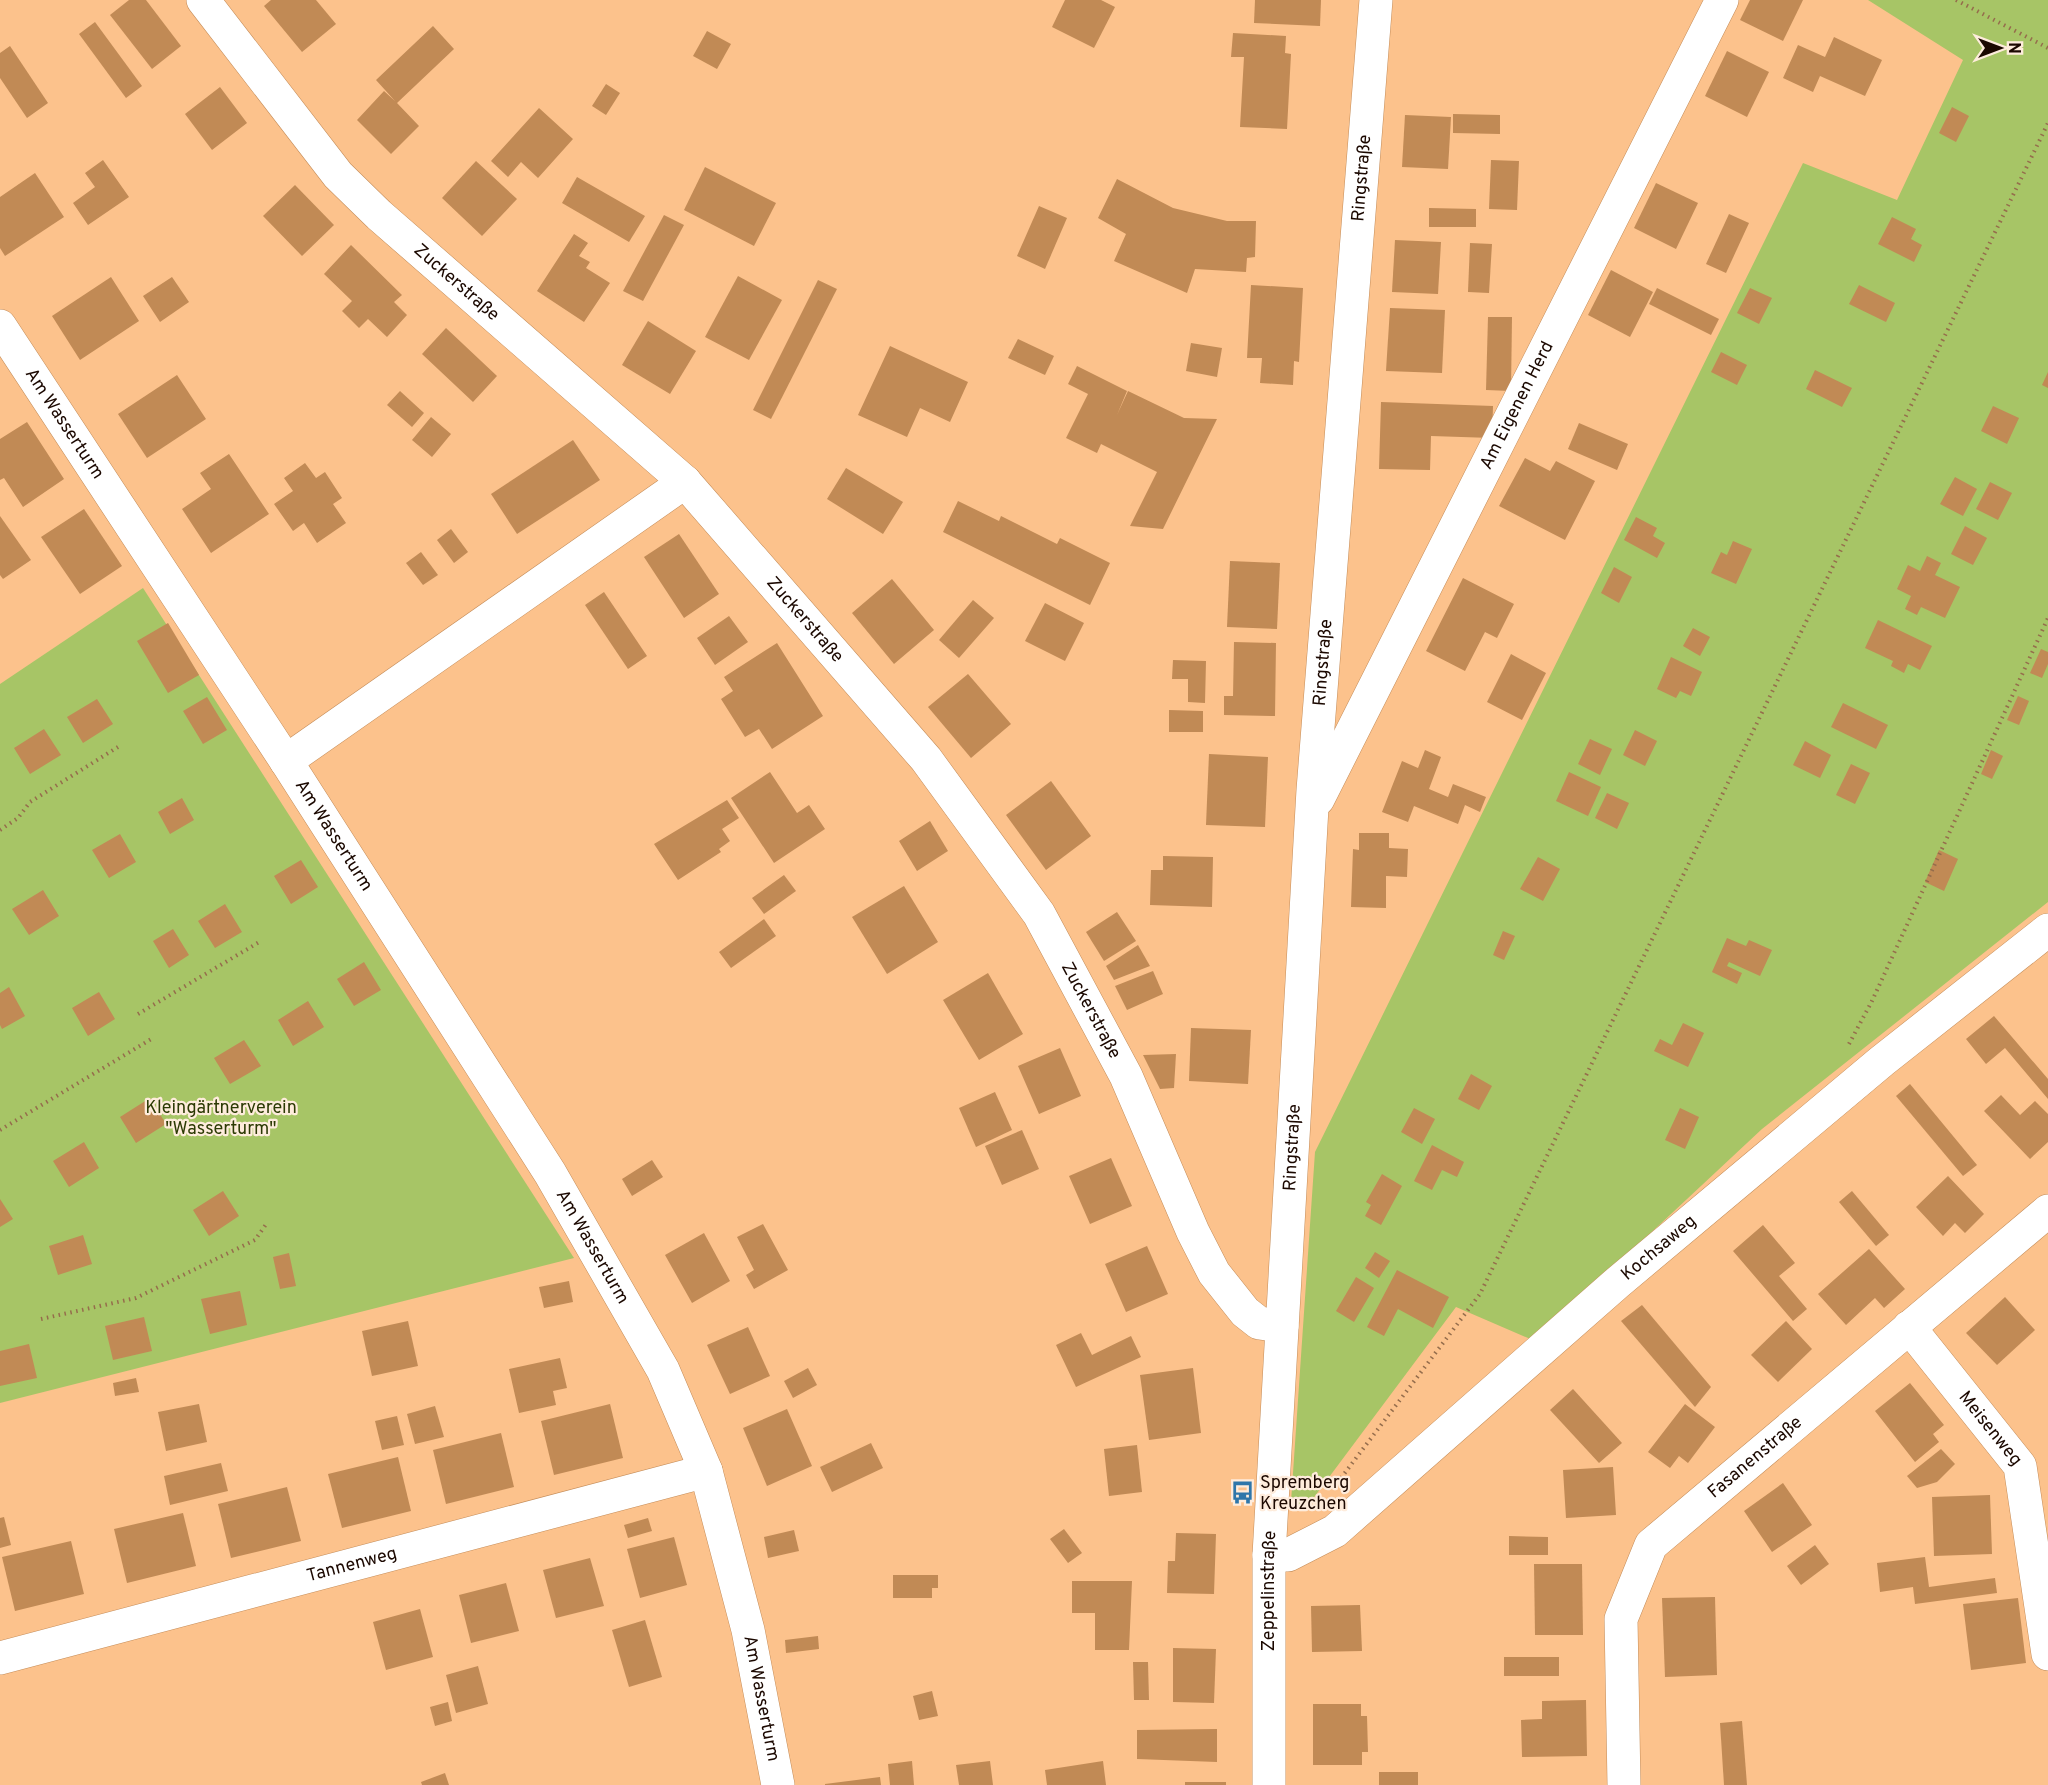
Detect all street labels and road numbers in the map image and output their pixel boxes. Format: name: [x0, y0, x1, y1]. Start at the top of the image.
street label: Ringstraße: [1347, 134, 1377, 223]
street label: Zuckerstraße: [409, 239, 504, 326]
street label: Am Eigenen Herd: [1475, 337, 1559, 473]
street label: Am Wasserturm: [19, 364, 109, 484]
street label: Zuckerstraße: [761, 572, 848, 667]
street label: Ringstraße: [1308, 618, 1338, 707]
street label: Am Wasserturm: [289, 775, 378, 896]
street label: Zuckerstraße: [1056, 958, 1126, 1063]
street label: Ringstraße: [1278, 1103, 1306, 1192]
street label: Am Wasserturm: [550, 1185, 634, 1308]
street label: Kochsaweg: [1617, 1210, 1701, 1286]
street label: Meisenweg: [1953, 1386, 2027, 1471]
street label: Fasanenstraße: [1703, 1411, 1807, 1504]
street label: Zeppelinstraße: [1257, 1530, 1282, 1652]
street label: Tannenweg: [304, 1542, 400, 1588]
street label: Am Wasserturm: [738, 1633, 785, 1764]

